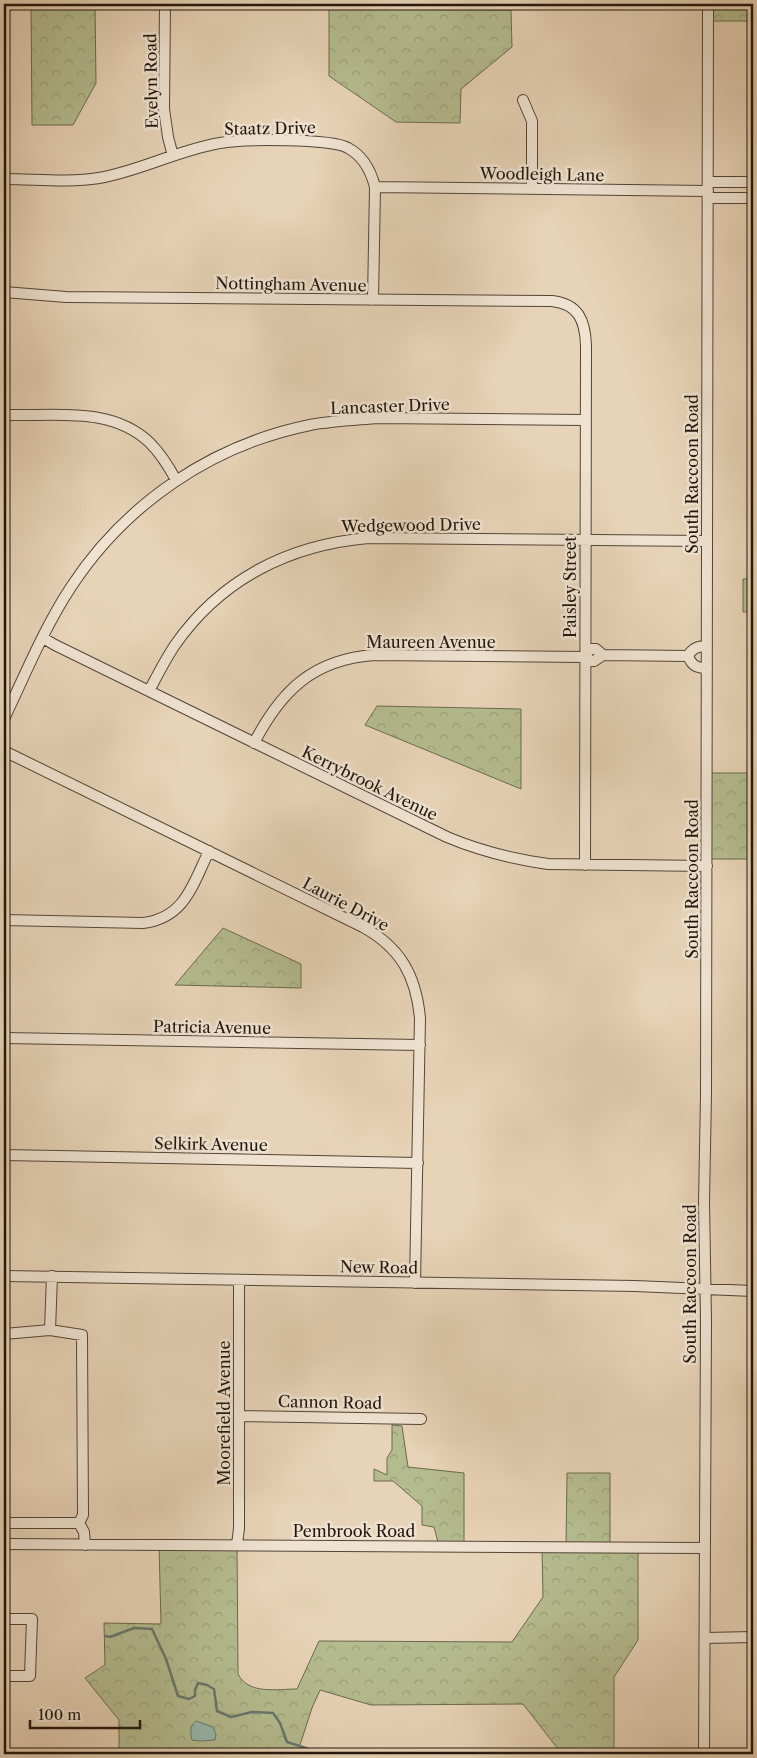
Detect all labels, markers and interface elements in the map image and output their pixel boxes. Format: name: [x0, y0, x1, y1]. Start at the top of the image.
street label: Evelyn Road: [140, 33, 162, 129]
street label: Staatz Drive: [224, 117, 316, 139]
street label: Woodleigh Lane: [478, 163, 605, 185]
street label: Nottingham Avenue: [215, 273, 367, 295]
street label: Lancaster Drive: [330, 394, 450, 418]
street label: South Raccoon Road: [682, 394, 702, 554]
street label: Wedgewood Drive: [340, 514, 481, 536]
street label: Paisley Street: [560, 536, 580, 638]
street label: Maureen Avenue: [366, 632, 496, 652]
street label: Kerrybrook Avenue: [299, 741, 441, 825]
street label: South Raccoon Road: [682, 799, 702, 959]
street label: Laurie Drive: [299, 873, 393, 935]
street label: Patricia Avenue: [153, 1016, 271, 1038]
street label: Selkirk Avenue: [154, 1133, 268, 1155]
street label: South Raccoon Road: [680, 1204, 700, 1364]
street label: New Road: [340, 1256, 418, 1278]
street label: Moorefield Avenue: [214, 1341, 234, 1485]
street label: Cannon Road: [278, 1391, 383, 1413]
street label: Pembrook Road: [293, 1521, 416, 1541]
scale bar: [30, 1698, 140, 1730]
text: 100 m: [38, 1705, 81, 1724]

